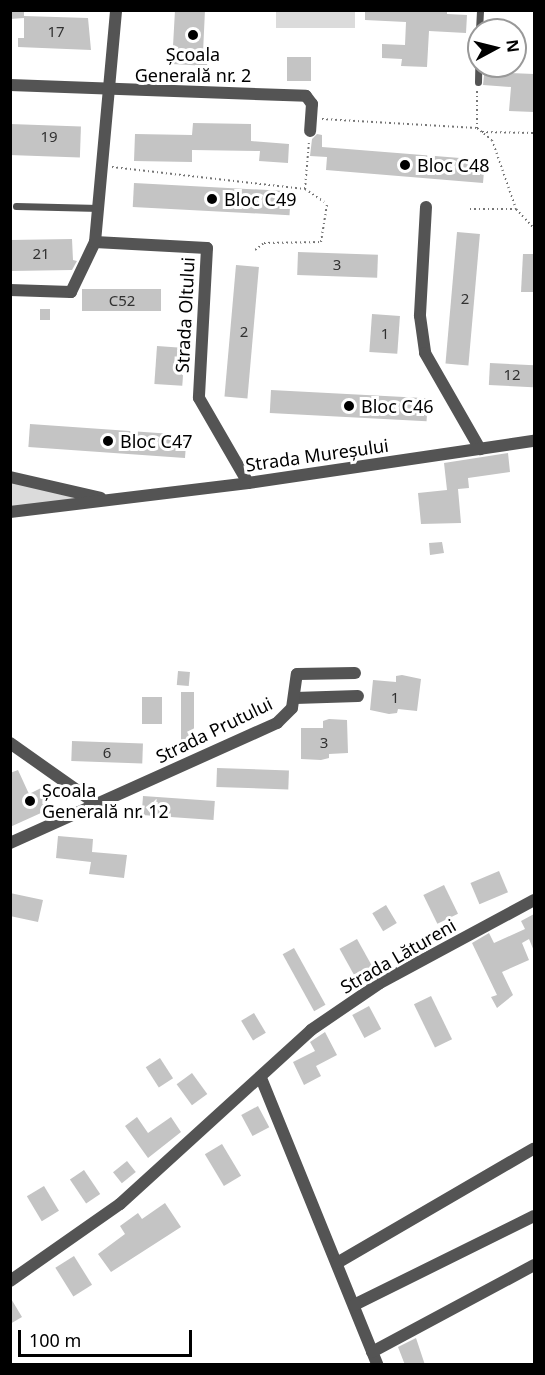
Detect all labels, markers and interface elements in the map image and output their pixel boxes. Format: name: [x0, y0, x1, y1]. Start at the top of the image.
north arrow: [467, 18, 527, 78]
house number: 17: [47, 23, 65, 41]
marker: Școala Generală nr. 2: [186, 28, 200, 42]
text: N: [501, 38, 525, 54]
place label: Școala Generală nr. 2: [135, 44, 251, 86]
house number: 19: [40, 128, 58, 146]
place label: Bloc C48: [417, 154, 490, 176]
marker: Bloc C48: [398, 158, 412, 172]
place label: Bloc C49: [224, 188, 297, 210]
marker: Bloc C49: [205, 192, 219, 206]
house number: 21: [32, 245, 50, 263]
street label: Strada Oltului: [171, 256, 199, 374]
house number: 3: [333, 256, 341, 274]
house number: 2: [461, 290, 469, 308]
house number: C52: [109, 292, 135, 310]
house number: 2: [240, 323, 248, 341]
house number: 1: [381, 325, 389, 343]
house number: 12: [503, 366, 521, 384]
place label: Bloc C46: [361, 395, 434, 417]
marker: Bloc C46: [342, 399, 356, 413]
place label: Bloc C47: [120, 430, 193, 452]
marker: Bloc C47: [101, 434, 115, 448]
street label: Strada Mureșului: [244, 434, 390, 476]
house number: 1: [391, 689, 399, 707]
street label: Strada Prutului: [152, 692, 276, 768]
house number: 3: [320, 734, 328, 752]
house number: 6: [103, 744, 111, 762]
place label: Școala Generală nr. 12: [42, 780, 169, 822]
marker: Școala Generală nr. 12: [23, 794, 37, 808]
street label: Strada Lătureni: [337, 914, 459, 998]
scale bar: [21, 1318, 195, 1356]
text: 100 m: [29, 1328, 81, 1352]

